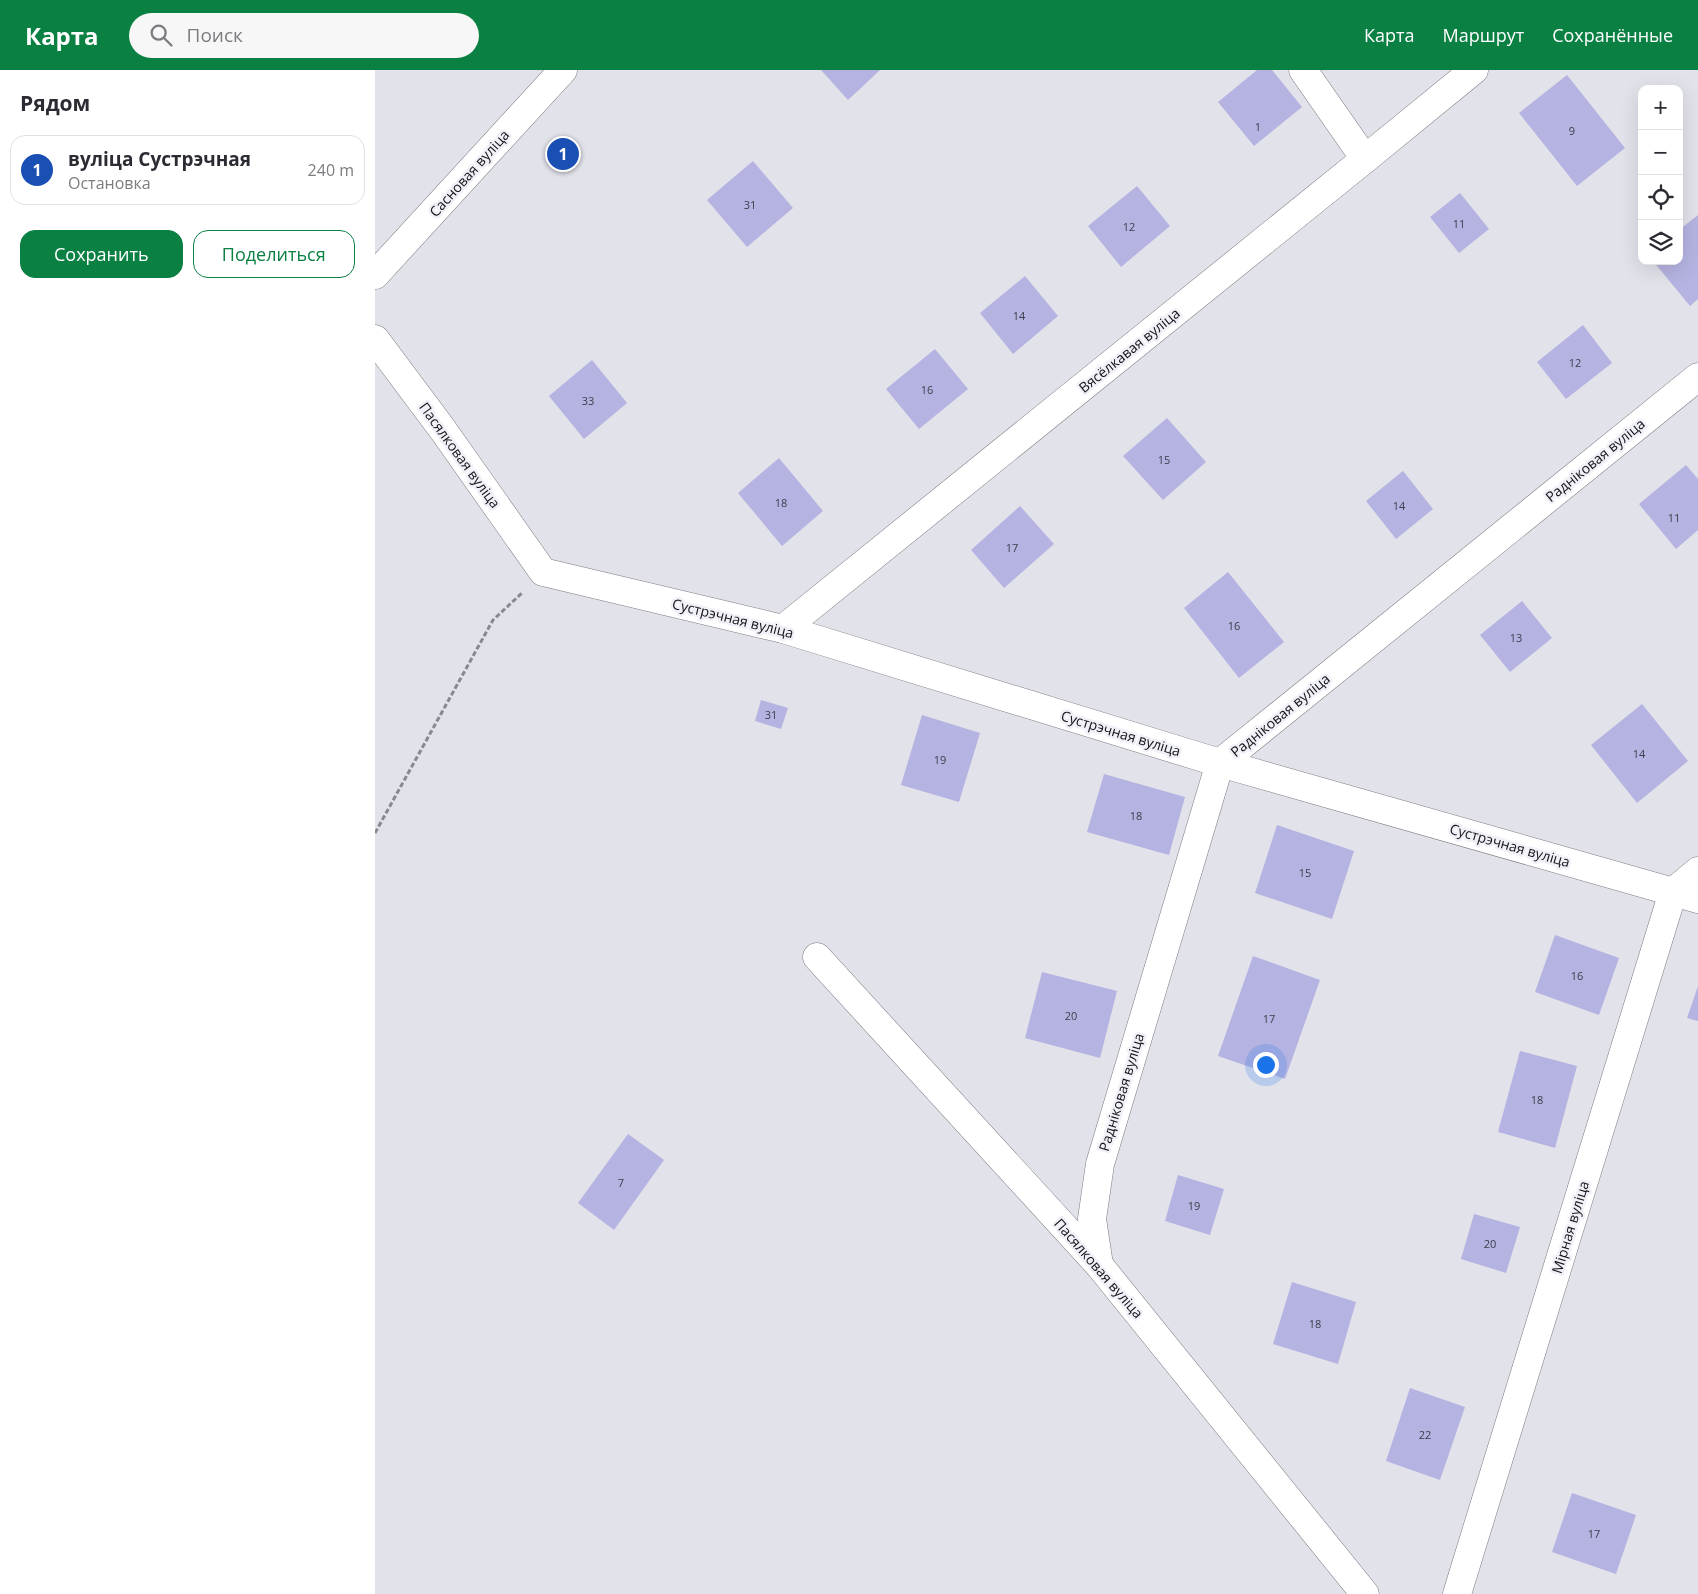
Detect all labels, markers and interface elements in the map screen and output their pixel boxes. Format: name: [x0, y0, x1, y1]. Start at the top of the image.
search box: [129, 13, 479, 58]
text: Карта: [25, 19, 99, 52]
icon: search: [147, 21, 175, 49]
text: Поиск: [187, 22, 243, 48]
text: Карта: [1364, 23, 1414, 47]
text: Маршрут: [1442, 23, 1524, 47]
text: Сохранённые: [1552, 23, 1673, 47]
map controls: [1638, 85, 1683, 265]
button: +: [1638, 85, 1683, 130]
text: Рядом: [20, 89, 90, 117]
house number: 1: [1255, 119, 1261, 134]
house number: 9: [1569, 123, 1575, 138]
street label: Сасновая вуліца: [425, 125, 513, 221]
button: −: [1638, 130, 1683, 175]
pin: 1: [547, 135, 579, 173]
text: вуліца Сустрэчная: [68, 146, 251, 172]
text: 1: [32, 159, 42, 181]
text: 240 m: [308, 159, 354, 181]
text: Остановка: [68, 172, 151, 194]
button: locate: [1638, 175, 1683, 220]
house number: 31: [744, 197, 756, 212]
house number: 11: [1453, 216, 1465, 231]
house number: 12: [1123, 219, 1135, 234]
button: layers: [1638, 220, 1683, 265]
button: Сохранить: [20, 230, 183, 278]
button: Поделиться: [193, 230, 355, 278]
street label: Вясёлкавая вуліца: [1075, 303, 1183, 397]
house number: 14: [1013, 308, 1026, 323]
house number: 12: [1569, 355, 1581, 370]
house number: 16: [921, 382, 933, 397]
house number: 33: [582, 393, 594, 408]
street label: Пасялковая вуліца: [415, 398, 505, 512]
street label: Радніковая вуліца: [1541, 414, 1649, 506]
house number: 15: [1158, 452, 1170, 467]
house number: 18: [775, 495, 787, 510]
house number: 14: [1393, 498, 1406, 513]
house number: 11: [1668, 510, 1680, 525]
house number: 17: [1006, 540, 1018, 555]
street label: Сустрэчная вуліца: [670, 594, 796, 642]
house number: 16: [1228, 618, 1240, 633]
house number: 13: [1510, 630, 1522, 645]
street label: Радніковая вуліца: [1226, 669, 1334, 761]
street label: Сустрэчная вуліца: [1059, 706, 1183, 760]
house number: 31: [765, 707, 777, 722]
house number: 14: [1633, 746, 1646, 761]
house number: 19: [934, 752, 946, 767]
house number: 18: [1130, 808, 1142, 823]
street label: Сустрэчная вуліца: [1448, 819, 1572, 871]
house number: 15: [1299, 865, 1311, 880]
house number: 16: [1571, 968, 1583, 983]
house number: 20: [1065, 1008, 1077, 1023]
house number: 17: [1263, 1011, 1275, 1026]
street label: Радніковая вуліца: [1094, 1031, 1148, 1153]
your location: [1253, 1052, 1279, 1078]
house number: 18: [1531, 1092, 1543, 1107]
house number: 7: [618, 1175, 624, 1190]
street label: Мірная вуліца: [1547, 1178, 1593, 1276]
house number: 19: [1188, 1198, 1200, 1213]
street label: Пасялковая вуліца: [1050, 1214, 1148, 1322]
house number: 20: [1484, 1236, 1496, 1251]
house number: 18: [1309, 1316, 1321, 1331]
house number: 22: [1419, 1427, 1431, 1442]
house number: 17: [1588, 1526, 1600, 1541]

